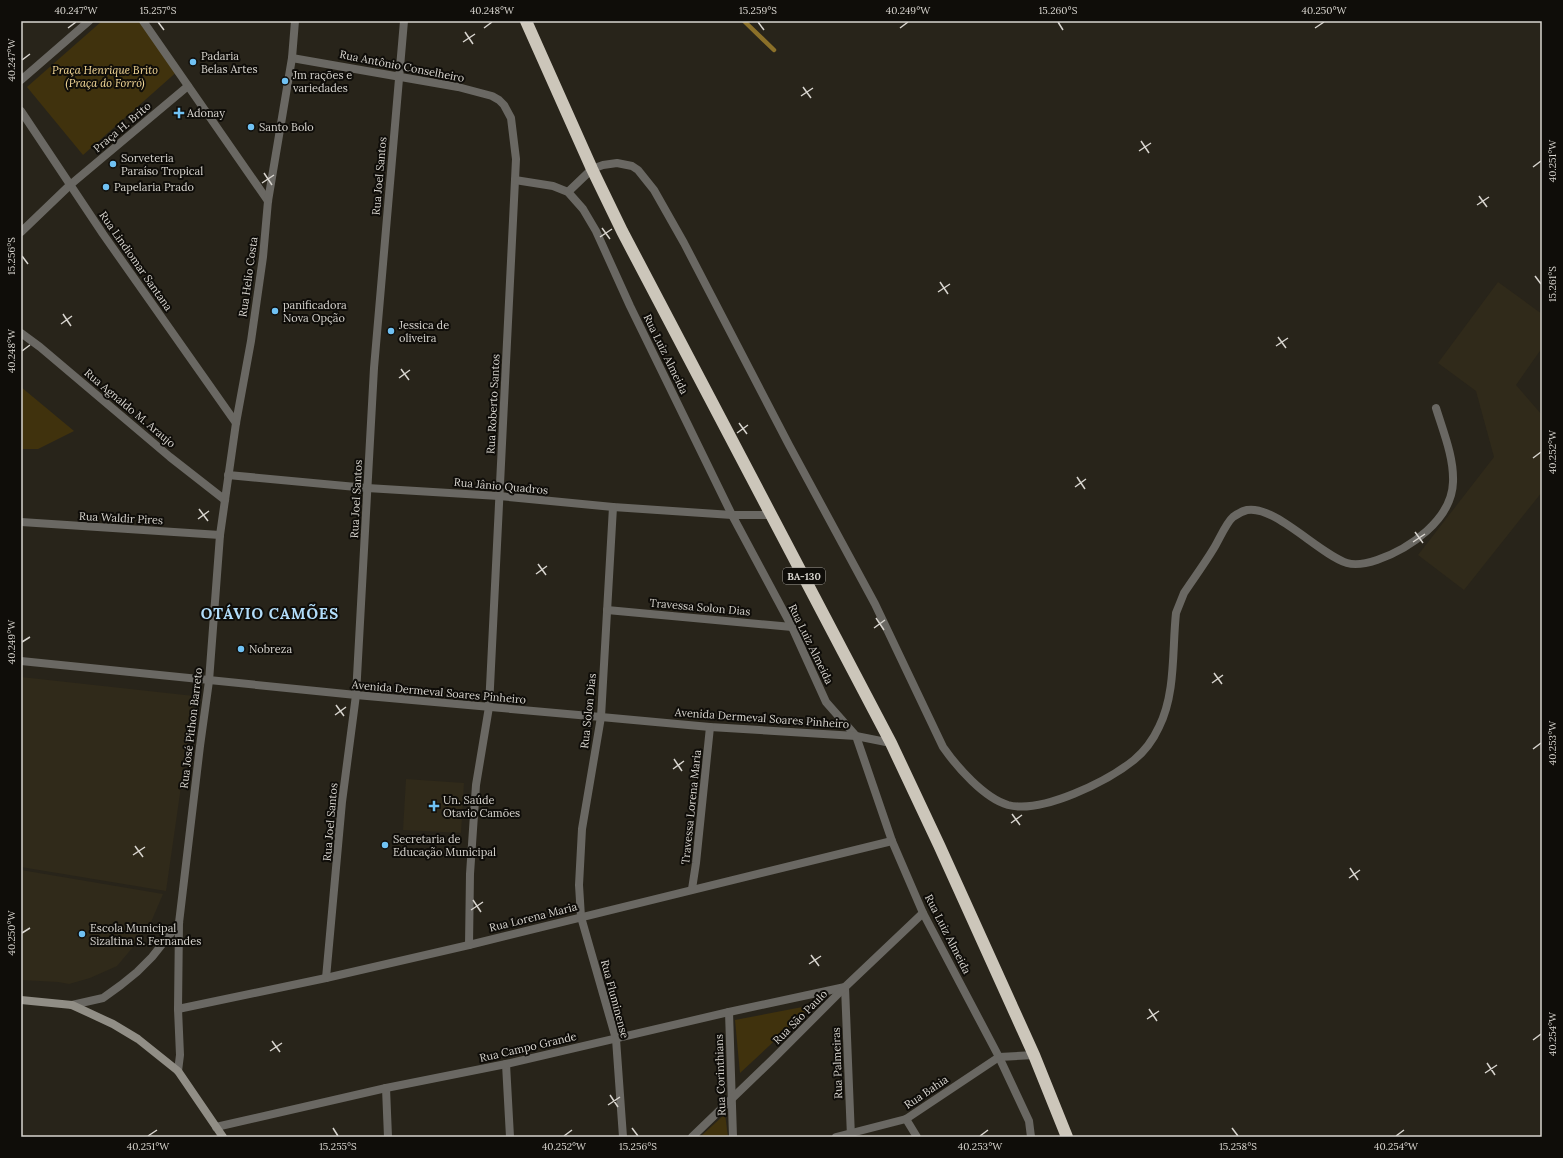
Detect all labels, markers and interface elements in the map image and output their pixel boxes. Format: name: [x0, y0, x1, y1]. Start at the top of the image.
text: 40.247°W: [54, 4, 99, 17]
text: 15.257°S: [140, 4, 177, 17]
text: 40.248°W: [470, 4, 515, 17]
text: 15.259°S: [739, 4, 777, 17]
text: 40.249°W: [886, 4, 931, 17]
text: 15.260°S: [1039, 4, 1078, 17]
text: 40.250°W: [1302, 4, 1348, 17]
text: 40.247°W: [5, 37, 18, 82]
street label: Rua Antônio Conselheiro: [338, 47, 466, 85]
place label: Padaria Belas Artes: [201, 49, 258, 76]
marker: Padaria Belas Artes: [188, 57, 198, 67]
park label: Praça Henrique Brito (Praça do Forró): [52, 63, 158, 91]
place label: Jm rações e variedades: [292, 68, 352, 95]
marker: Jm rações e variedades: [280, 76, 290, 86]
street label: Praça H. Brito: [90, 99, 154, 155]
place label: Adonay: [186, 106, 225, 120]
marker: Adonay: [174, 108, 184, 118]
place label: Santo Bolo: [259, 120, 314, 134]
marker: Santo Bolo: [246, 122, 256, 132]
street label: Rua Joel Santos: [369, 136, 389, 216]
text: 40.251°W: [1546, 139, 1559, 182]
place label: Sorveteria Paraíso Tropical: [121, 151, 203, 178]
marker: Sorveteria Paraíso Tropical: [108, 159, 118, 169]
place label: Papelaria Prado: [114, 180, 194, 194]
marker: Papelaria Prado: [101, 182, 111, 192]
street label: Rua Lindiomar Santana: [96, 209, 176, 314]
street label: Rua Helio Costa: [235, 236, 261, 318]
text: 15.256°S: [5, 237, 18, 275]
text: 15.261°S: [1546, 266, 1559, 302]
place label: panificadora Nova Opção: [283, 298, 347, 325]
marker: panificadora Nova Opção: [270, 306, 280, 316]
street label: Rua Luiz Almeida: [641, 312, 692, 397]
place label: Jessica de oliveira: [398, 318, 449, 345]
marker: Jessica de oliveira: [386, 326, 396, 336]
text: 40.248°W: [5, 328, 18, 373]
street label: Rua Roberto Santos: [483, 354, 503, 454]
street label: Rua Agnaldo M. Araujo: [81, 366, 179, 450]
text: 40.252°W: [1546, 429, 1559, 474]
street label: Rua Joel Santos: [347, 459, 365, 539]
street label: Rua Jânio Quadros: [453, 475, 549, 497]
street label: Rua Waldir Pires: [79, 509, 163, 527]
road number: BA-130: [783, 568, 825, 584]
street label: Travessa Solon Dias: [649, 596, 751, 618]
street label: Rua Luiz Almeida: [786, 602, 837, 687]
district label: OTÁVIO CAMÕES: [201, 603, 339, 623]
text: 40.249°W: [5, 619, 18, 664]
place label: Nobreza: [249, 642, 292, 656]
marker: Nobreza: [236, 644, 246, 654]
street label: Rua José Pithon Barreto: [177, 667, 205, 789]
street label: Rua Solon Dias: [577, 673, 599, 749]
street label: Avenida Dermeval Soares Pinheiro: [350, 677, 527, 707]
street label: Avenida Dermeval Soares Pinheiro: [673, 705, 850, 731]
text: 40.253°W: [1546, 720, 1559, 765]
street label: Travessa Lorena Maria: [678, 749, 704, 865]
street label: Rua Joel Santos: [320, 782, 340, 862]
place label: Un. Saúde Otavio Camões: [443, 793, 520, 820]
marker: Un. Saúde Otavio Camões: [428, 800, 440, 812]
place label: Secretaria de Educação Municipal: [393, 832, 496, 859]
marker: Secretaria de Educação Municipal: [380, 840, 390, 850]
street label: Rua Luiz Almeida: [922, 892, 974, 976]
street label: Rua Lorena Maria: [488, 899, 579, 935]
text: 40.250°W: [5, 909, 18, 955]
place label: Escola Municipal Sizaltina S. Fernandes: [90, 921, 201, 948]
marker: Escola Municipal Sizaltina S. Fernandes: [77, 929, 87, 939]
street label: Rua Fluminense: [598, 958, 632, 1040]
street label: Rua São Paulo: [770, 987, 830, 1047]
text: 40.254°W: [1546, 1011, 1559, 1056]
street label: Rua Palmeiras: [829, 1027, 845, 1099]
street label: Rua Campo Grande: [478, 1029, 578, 1065]
street label: Rua Corinthians: [712, 1034, 728, 1116]
street label: Rua Bahia: [901, 1072, 951, 1112]
text: 40.251°W: [127, 1140, 170, 1153]
text: 15.255°S: [319, 1140, 357, 1153]
text: 40.252°W: [542, 1140, 587, 1153]
text: 15.256°S: [619, 1140, 657, 1153]
text: 40.253°W: [958, 1140, 1003, 1153]
text: 15.258°S: [1219, 1140, 1257, 1153]
text: 40.254°W: [1374, 1140, 1419, 1153]

